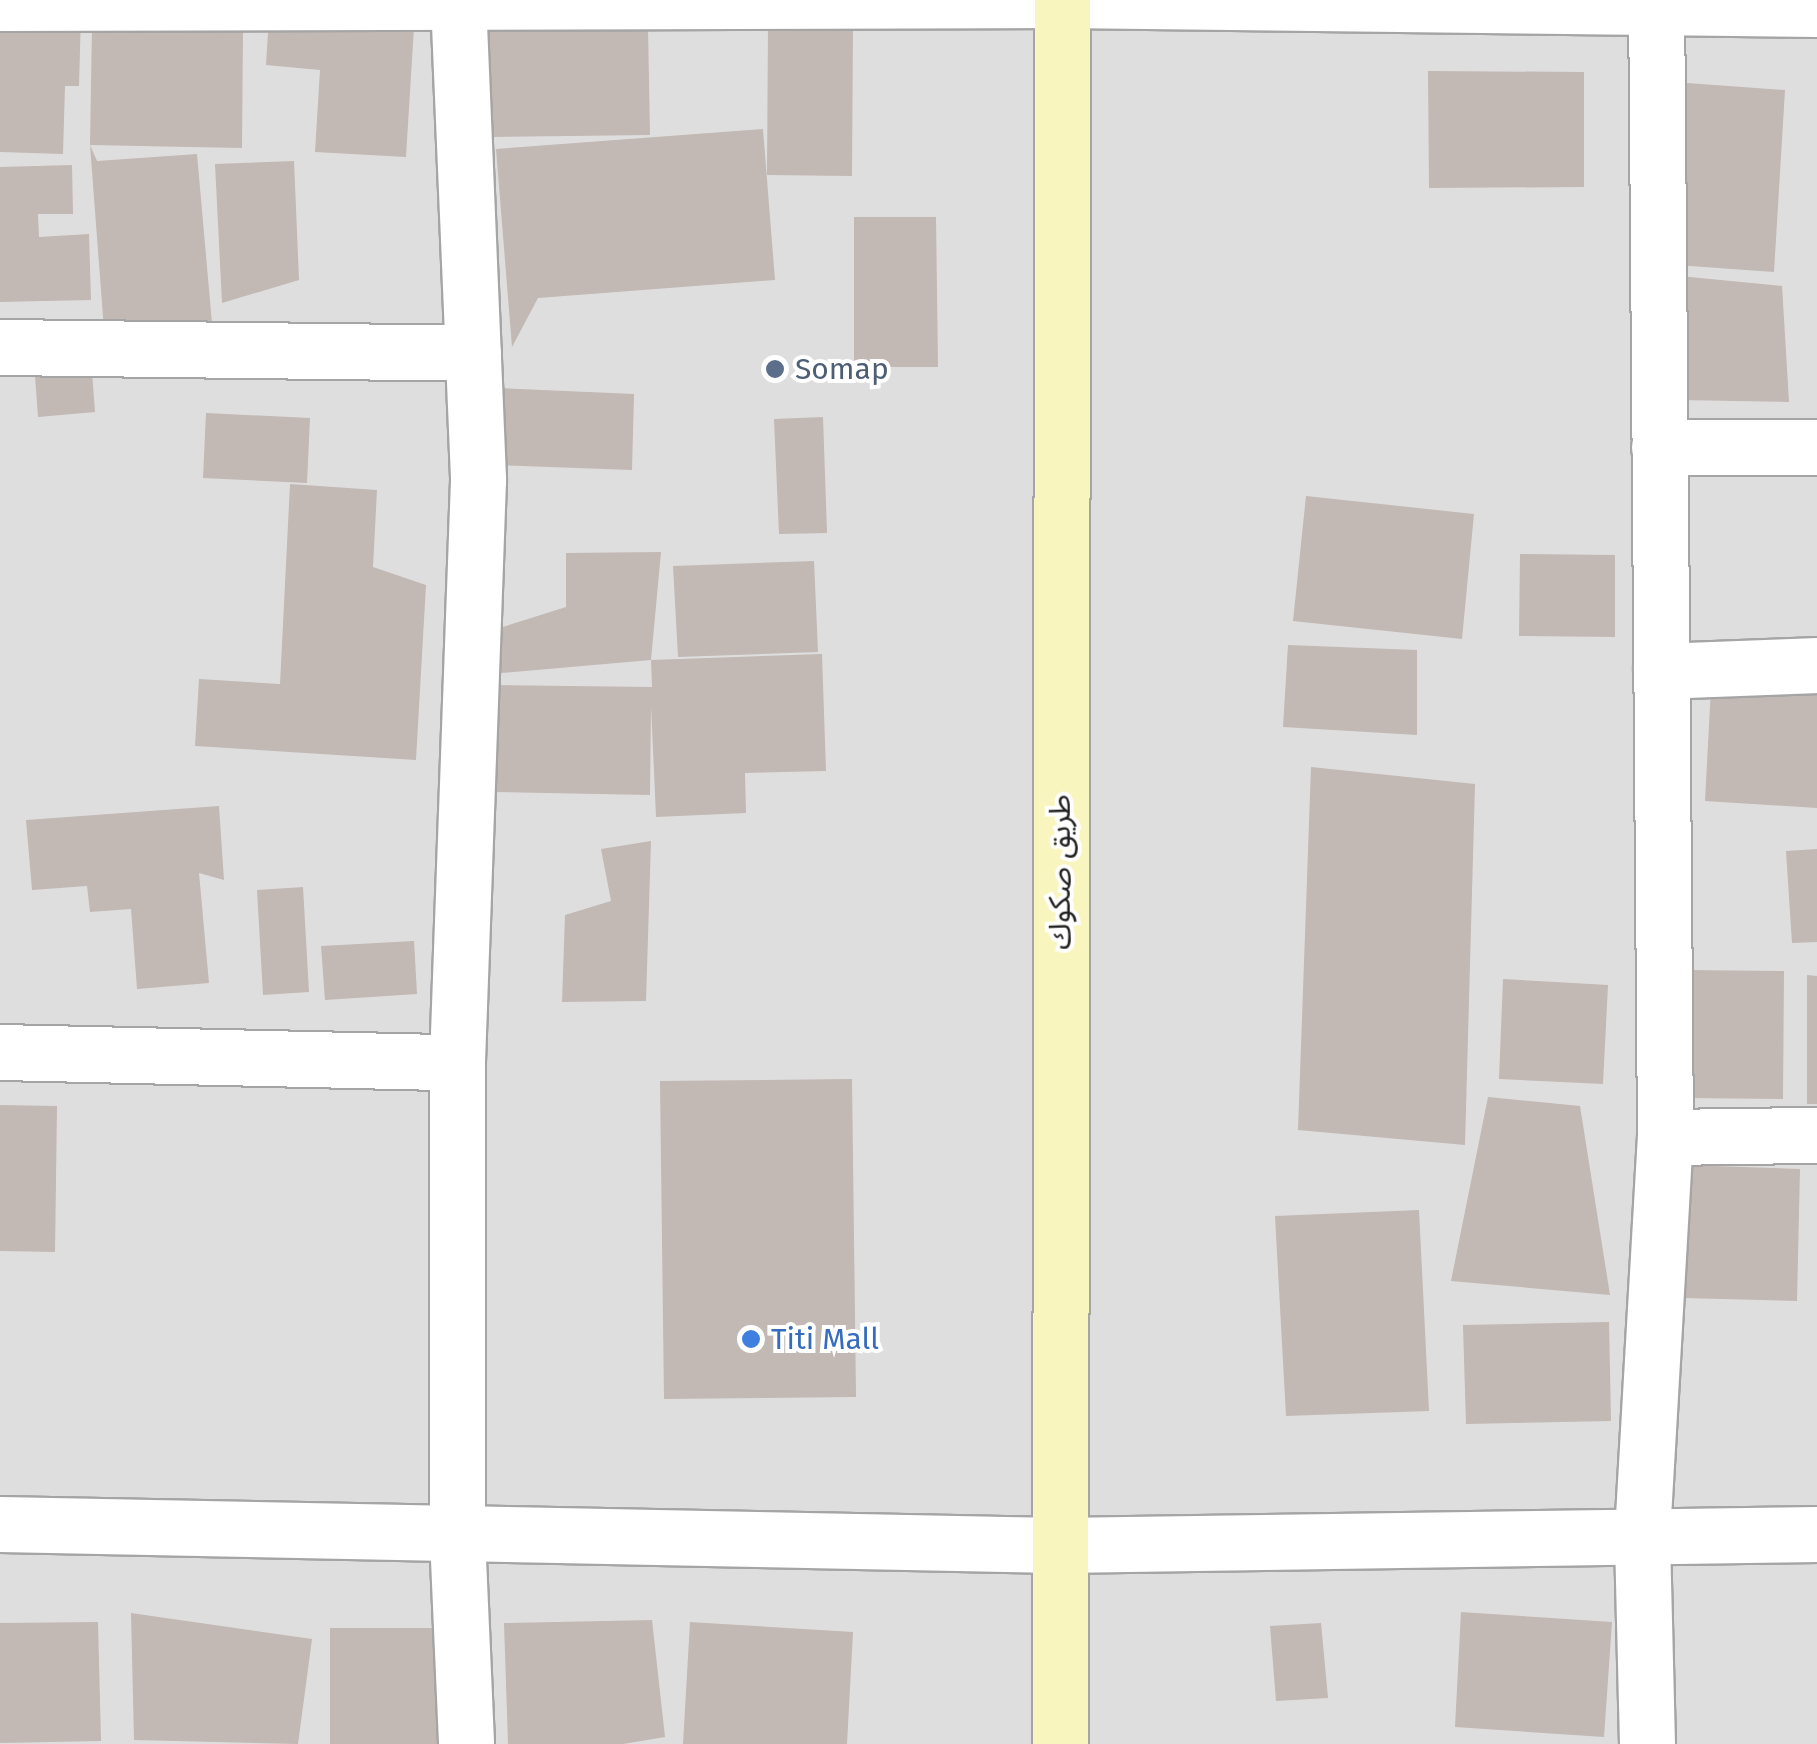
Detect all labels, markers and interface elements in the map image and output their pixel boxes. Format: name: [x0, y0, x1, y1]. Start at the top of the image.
place label: Somap: [795, 351, 889, 387]
marker: Somap: [764, 358, 786, 380]
street label: طريق صكوك: [1042, 794, 1078, 950]
place label: Titi Mall: [771, 1321, 879, 1357]
marker: Titi Mall: [740, 1328, 762, 1350]

